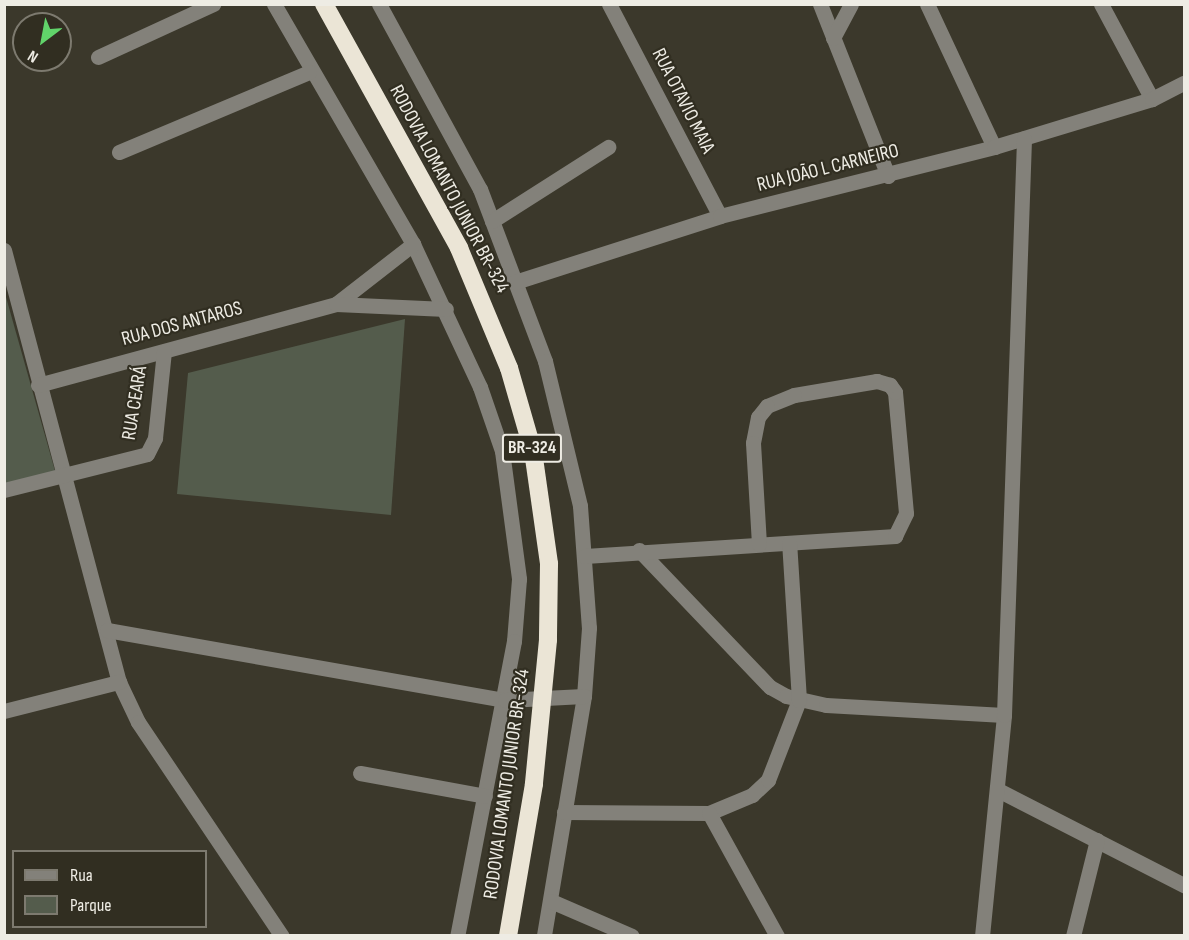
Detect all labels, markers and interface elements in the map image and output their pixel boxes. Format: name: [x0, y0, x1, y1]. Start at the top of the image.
north arrow: [12, 12, 72, 72]
street label: RUA OTAVIO MAIA: [646, 45, 720, 157]
text: N: [25, 46, 42, 66]
street label: RODOVIA LOMANTO JUNIOR BR-324: [384, 81, 514, 297]
street label: RUA JOÃO L CARNEIRO: [755, 139, 901, 197]
street label: RUA DOS ANTAROS: [119, 296, 245, 352]
street label: RUA CEARÁ: [117, 364, 153, 442]
road number: BR-324: [500, 433, 564, 463]
street label: RODOVIA LOMANTO JUNIOR BR-324: [479, 667, 535, 901]
legend: [12, 850, 207, 928]
text: Rua: [70, 865, 93, 886]
text: Parque: [70, 895, 111, 916]

